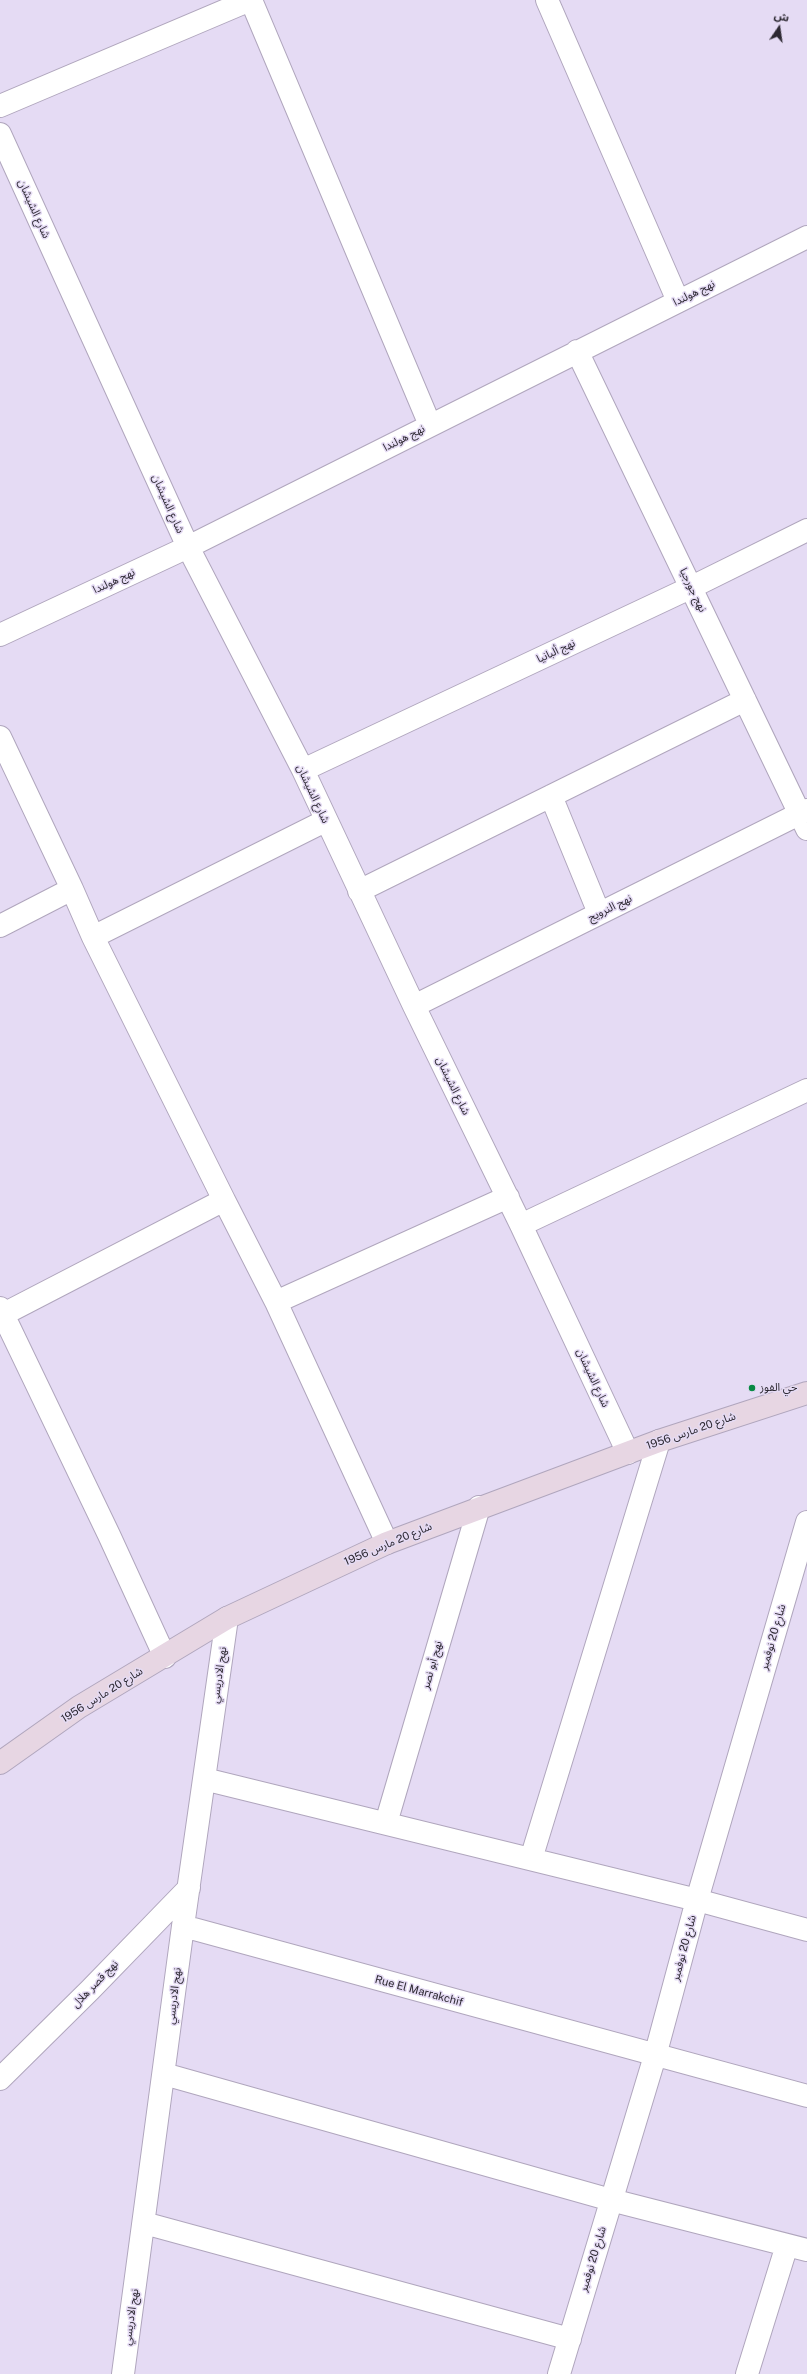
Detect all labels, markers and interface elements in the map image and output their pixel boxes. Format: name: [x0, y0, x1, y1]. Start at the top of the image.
north arrow: [759, 8, 799, 48]
text: ش: [773, 9, 790, 24]
street label: شارع الشيشان: [15, 177, 53, 241]
street label: نهج هولندا: [671, 277, 717, 309]
street label: نهج هولندا: [381, 422, 427, 454]
street label: شارع الشيشان: [149, 472, 187, 536]
street label: نهج هولندا: [91, 566, 137, 596]
street label: نهج جورجيا: [677, 566, 709, 614]
street label: نهج ألبانيا: [535, 636, 577, 666]
street label: شارع الشيشان: [294, 763, 332, 825]
street label: نهج النرويج: [586, 892, 634, 924]
street label: شارع الشيشان: [433, 1055, 473, 1117]
street label: شارع الشيشان: [574, 1347, 612, 1409]
place label: حي الفوز: [760, 1381, 797, 1395]
marker: حي الفوز: [747, 1383, 757, 1393]
street label: شارع 20 مارس 1956: [644, 1409, 738, 1453]
street label: شارع 20 مارس 1956: [342, 1520, 434, 1568]
street label: شارع 20 نوفمبر: [757, 1603, 789, 1671]
street label: نهج أبو نصر: [419, 1639, 445, 1691]
street label: نهج الادريسي: [208, 1646, 230, 1704]
street label: شارع 20 مارس 1956: [59, 1665, 145, 1725]
street label: شارع 20 نوفمبر: [669, 1914, 699, 1982]
street label: نهج قصر هلال: [69, 1957, 121, 2011]
street label: نهج الادريسي: [164, 1967, 184, 2025]
street label: Rue El Marrakchif: [373, 1973, 465, 2009]
street label: شارع 20 نوفمبر: [577, 2225, 609, 2293]
street label: نهج الادريسي: [120, 2288, 142, 2346]

